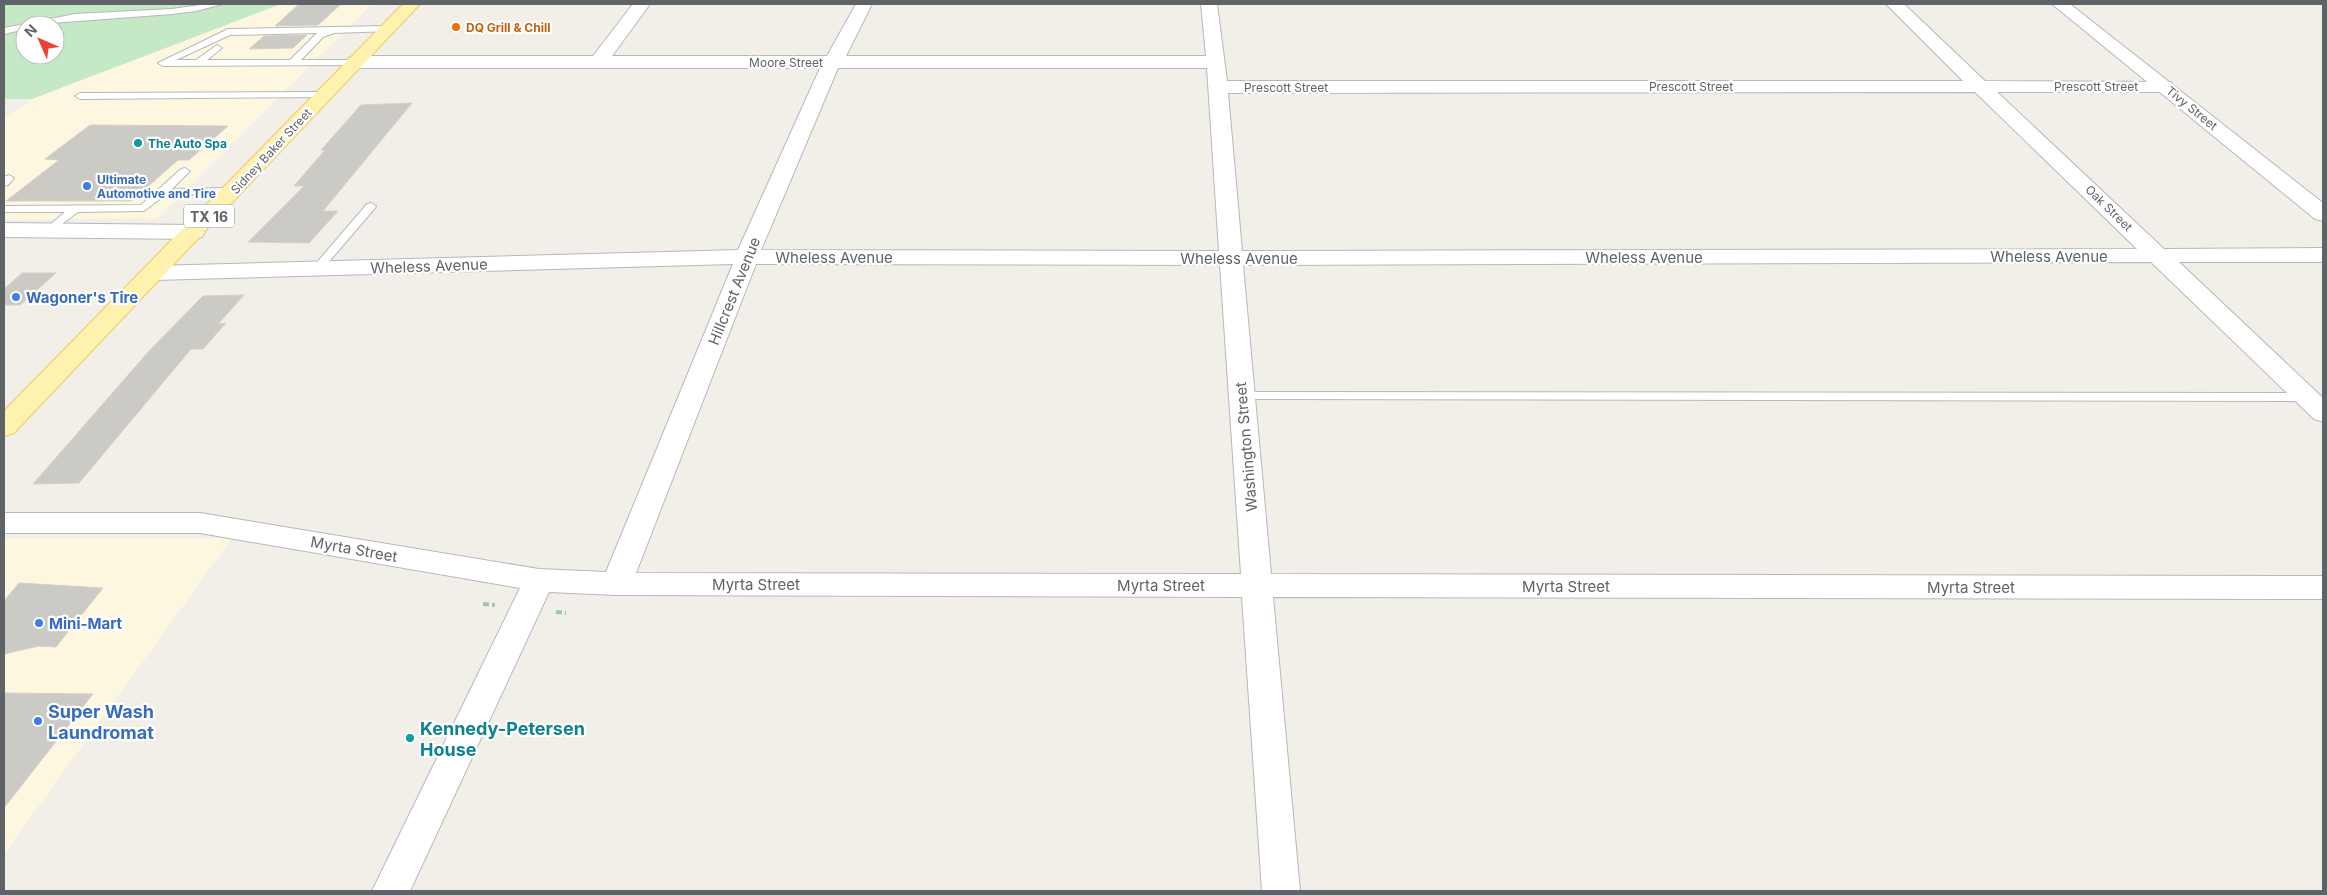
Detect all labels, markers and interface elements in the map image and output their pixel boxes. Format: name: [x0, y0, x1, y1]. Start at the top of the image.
north arrow: [15, 15, 65, 65]
place label: DQ Grill & Chill: [466, 20, 550, 35]
text: N: [21, 21, 40, 40]
marker: DQ Grill & Chill: [450, 21, 462, 33]
street label: Moore Street: [749, 55, 823, 70]
street label: Prescott Street: [1649, 79, 1733, 94]
street label: Prescott Street: [2054, 79, 2138, 94]
street label: Prescott Street: [1244, 80, 1328, 95]
street label: Tivy Street: [2163, 83, 2221, 133]
street label: Sidney Baker Street: [227, 105, 315, 197]
place label: The Auto Spa: [148, 136, 227, 151]
marker: The Auto Spa: [132, 137, 144, 149]
place label: Ultimate Automotive and Tire: [97, 172, 216, 201]
marker: Ultimate Automotive and Tire: [81, 180, 93, 192]
street label: Oak Street: [2082, 182, 2136, 234]
road number: TX 16: [184, 205, 234, 228]
street label: Hillcrest Avenue: [704, 234, 764, 348]
street label: Wheless Avenue: [1990, 247, 2108, 266]
street label: Wheless Avenue: [775, 248, 893, 267]
street label: Wheless Avenue: [1585, 248, 1703, 267]
street label: Wheless Avenue: [1180, 249, 1298, 268]
street label: Wheless Avenue: [370, 254, 488, 278]
place label: Wagoner's Tire: [26, 288, 138, 307]
marker: Wagoner's Tire: [10, 291, 22, 303]
street label: Washington Street: [1231, 381, 1261, 513]
street label: Myrta Street: [309, 532, 399, 566]
street label: Myrta Street: [712, 575, 800, 594]
street label: Myrta Street: [1117, 576, 1205, 595]
street label: Myrta Street: [1522, 577, 1610, 596]
street label: Myrta Street: [1927, 578, 2015, 597]
place label: Mini-Mart: [49, 614, 123, 633]
marker: Mini-Mart: [33, 617, 45, 629]
place label: Super Wash Laundromat: [48, 701, 154, 743]
marker: Super Wash Laundromat: [32, 715, 44, 727]
place label: Kennedy-Petersen House: [420, 718, 585, 760]
marker: Kennedy-Petersen House: [404, 732, 416, 744]

